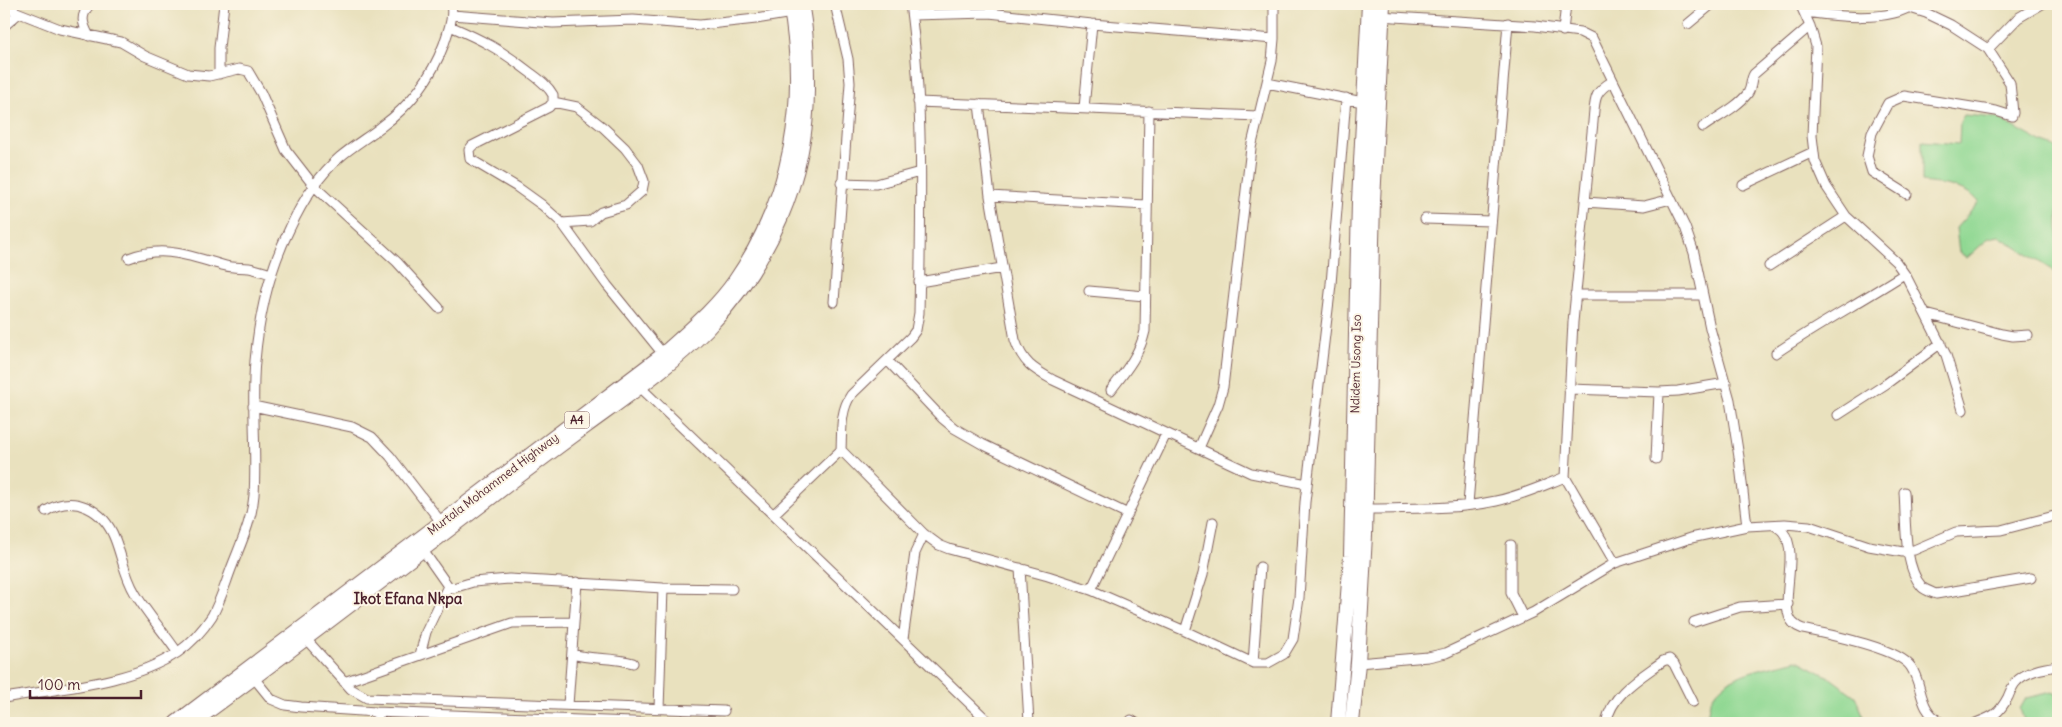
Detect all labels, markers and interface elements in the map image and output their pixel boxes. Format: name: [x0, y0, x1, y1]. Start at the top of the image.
street label: Ndidem Usong Iso: [1347, 314, 1364, 414]
road number: A4: [564, 412, 590, 428]
street label: Murtala Mohammed Highway: [424, 429, 561, 538]
district label: Ikot Efana Nkpa: [354, 589, 463, 609]
scale bar: [30, 667, 141, 699]
text: 100 m: [38, 675, 80, 694]

